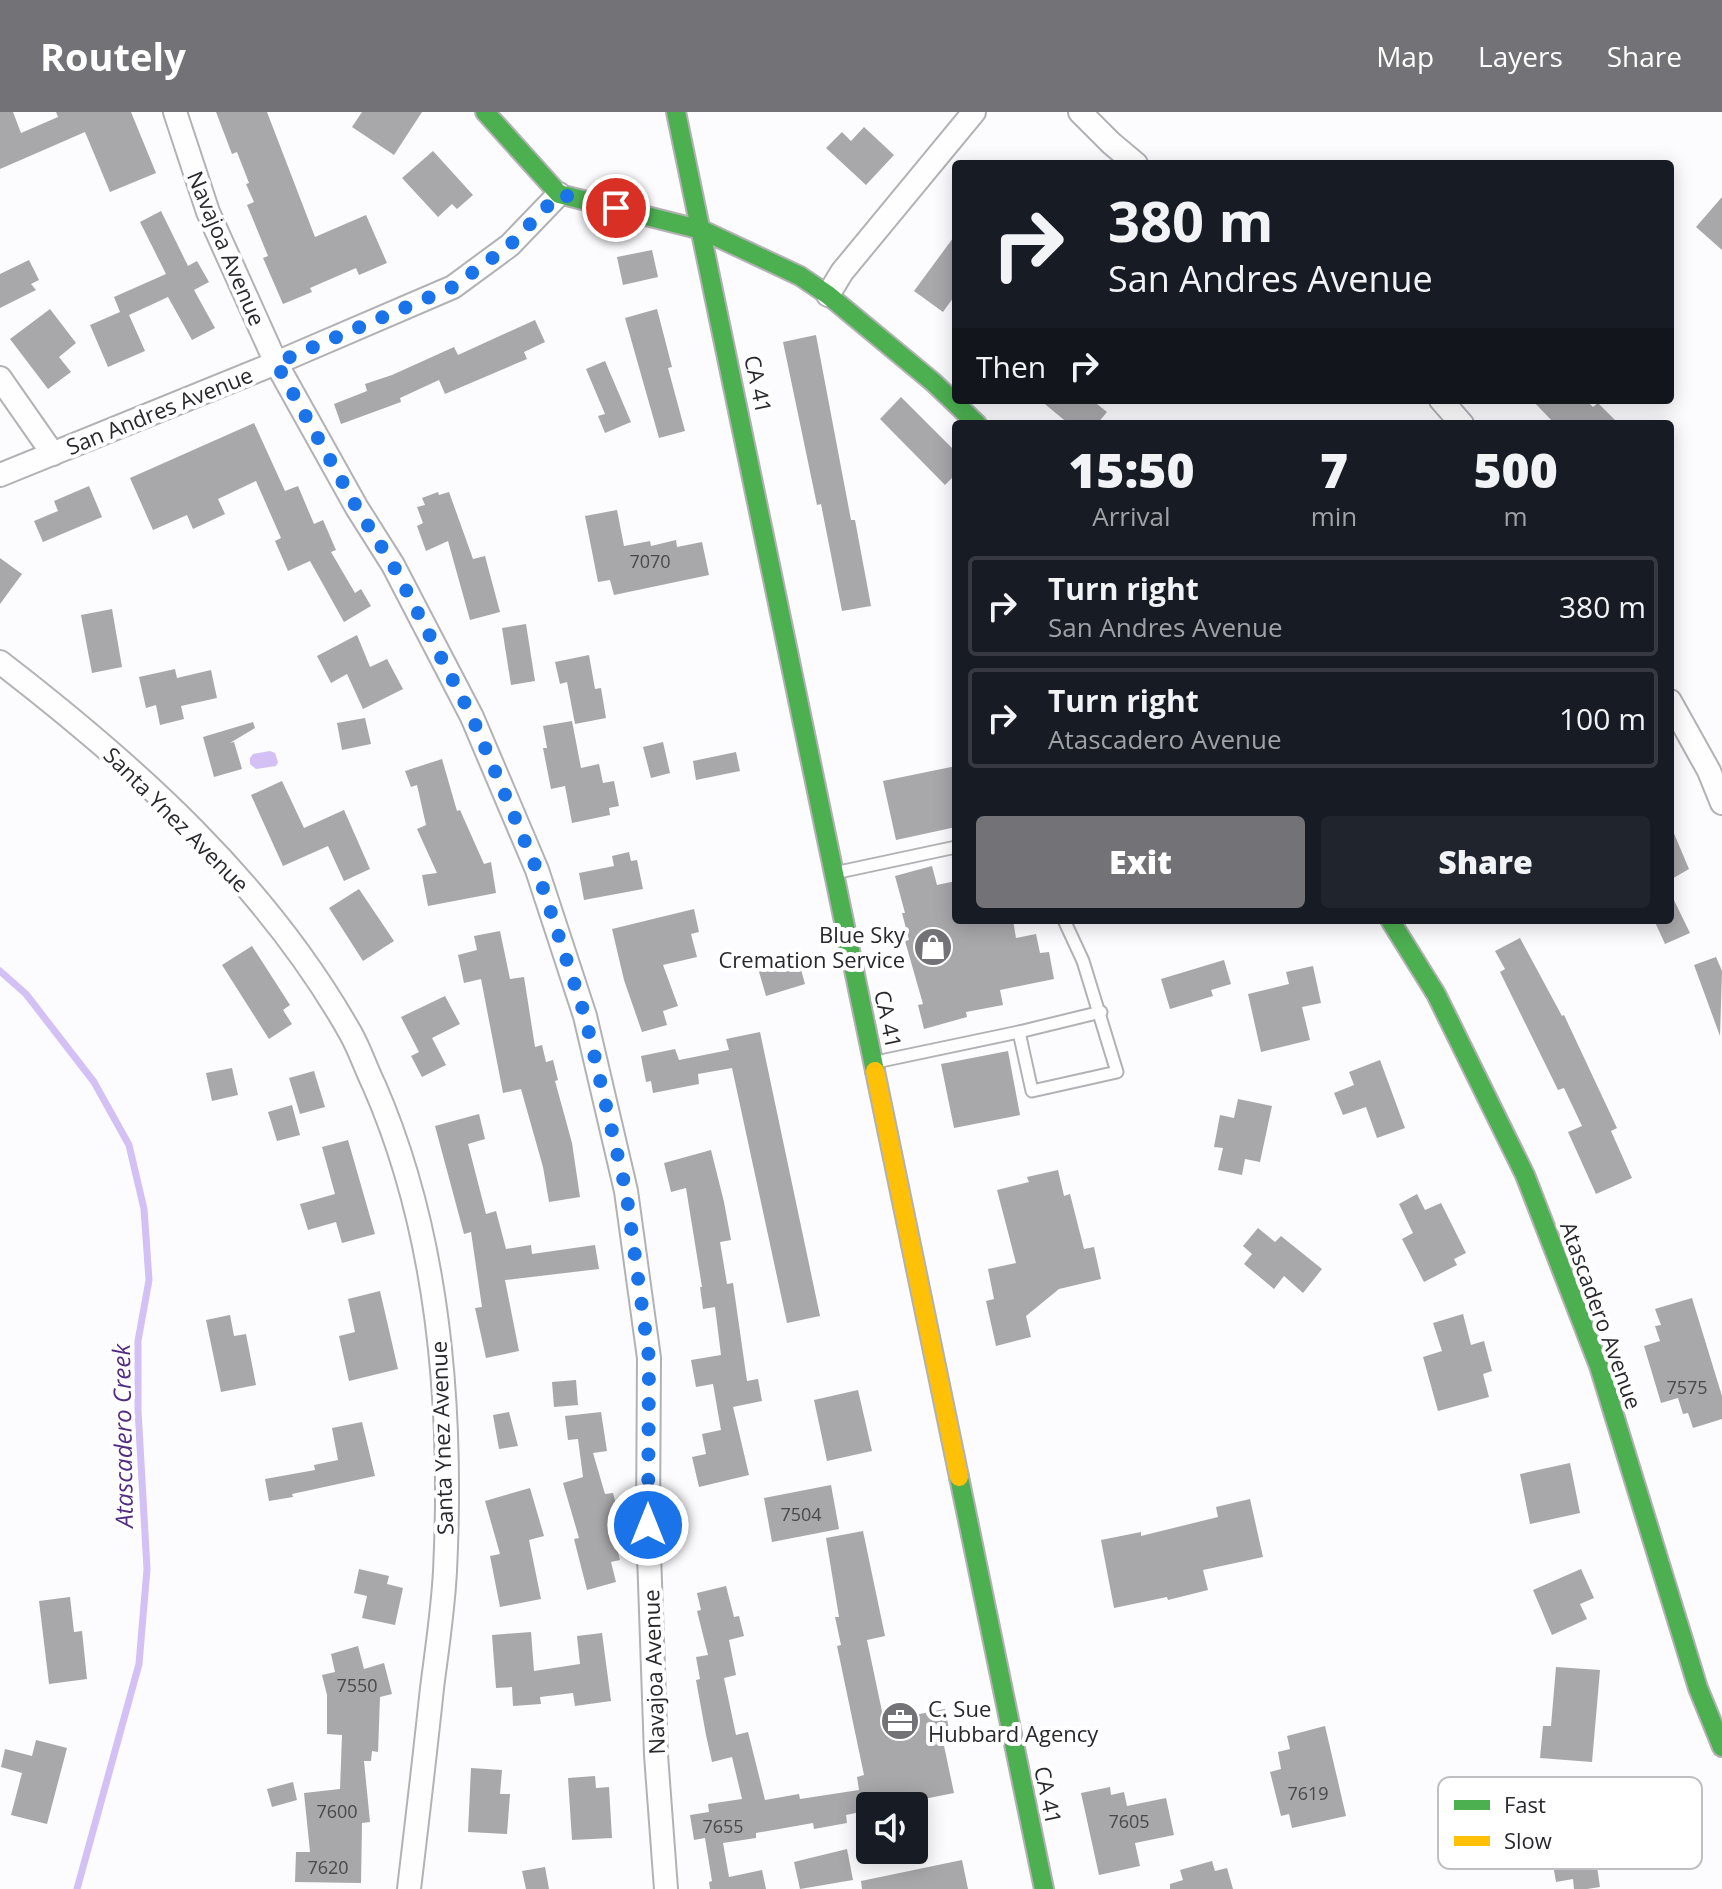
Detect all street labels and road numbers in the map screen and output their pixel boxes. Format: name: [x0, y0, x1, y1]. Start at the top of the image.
street label: Navajoa Avenue: [181, 166, 273, 330]
street label: CA 41: [738, 352, 780, 416]
street label: San Andres Avenue: [61, 359, 257, 461]
street label: Santa Ynez Avenue: [98, 740, 256, 898]
street label: CA 41: [868, 987, 910, 1051]
street label: Atascadero Avenue: [1554, 1217, 1650, 1413]
street label: Santa Ynez Avenue: [423, 1340, 459, 1536]
street label: Navajoa Avenue: [635, 1589, 671, 1755]
street label: CA 41: [1028, 1763, 1070, 1827]

